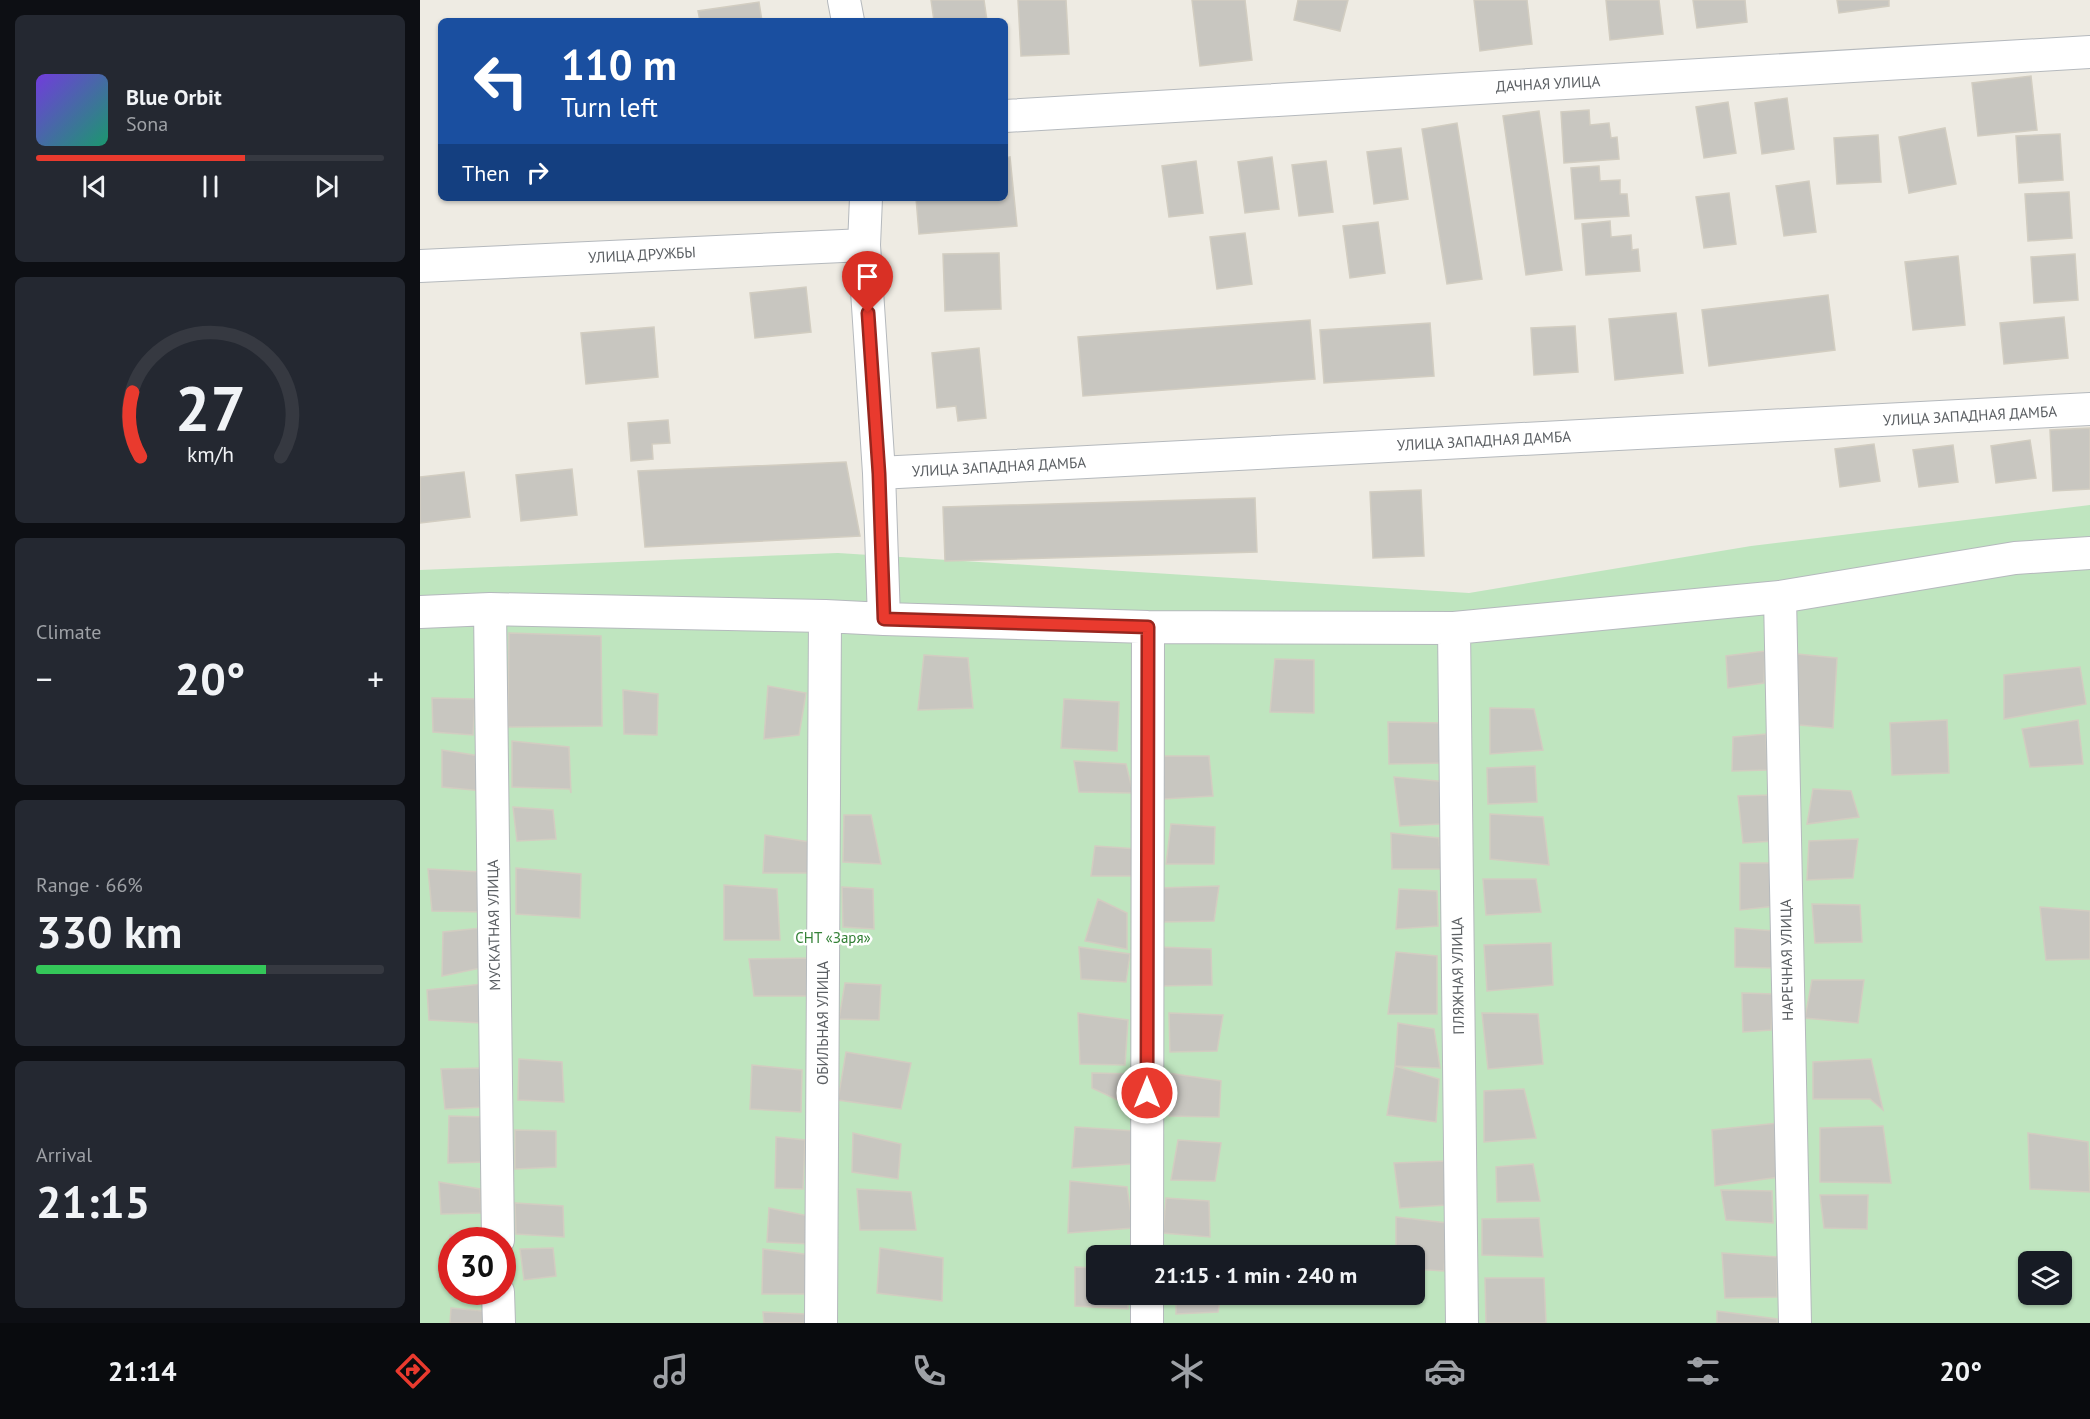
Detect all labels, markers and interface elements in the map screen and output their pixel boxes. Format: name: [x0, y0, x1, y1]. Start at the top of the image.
text: 110 m: [561, 37, 677, 92]
icon: left: [462, 42, 540, 120]
street label: ДАЧНАЯ УЛИЦА: [1495, 71, 1601, 96]
text: Blue Orbit: [126, 83, 222, 111]
text: Turn left: [561, 90, 658, 124]
text: Sona: [126, 111, 168, 137]
icon: right: [521, 156, 554, 189]
text: Then: [462, 159, 509, 187]
icon: previous: [78, 170, 111, 203]
icon: pause: [194, 170, 227, 203]
icon: next: [310, 170, 343, 203]
street label: УЛИЦА ДРУЖБЫ: [588, 242, 696, 267]
pin: [842, 251, 893, 313]
icon: arrive: [851, 260, 884, 293]
text: 27: [175, 367, 245, 448]
street label: УЛИЦА ЗАПАДНАЯ ДАМБА: [1883, 401, 2058, 430]
street label: УЛИЦА ЗАПАДНАЯ ДАМБА: [1397, 426, 1572, 455]
text: km/h: [186, 440, 233, 468]
street label: УЛИЦА ЗАПАДНАЯ ДАМБА: [912, 452, 1087, 481]
text: Climate: [36, 619, 102, 645]
text: 20°: [175, 649, 245, 707]
text: −: [36, 657, 53, 700]
text: +: [367, 657, 384, 700]
street label: МУСКАТНАЯ УЛИЦА: [483, 859, 504, 991]
text: Range · 66%: [36, 872, 143, 898]
street label: НАРЕЧНАЯ УЛИЦА: [1776, 899, 1797, 1021]
text: 330 km: [36, 902, 182, 960]
street label: ПЛЯЖНАЯ УЛИЦА: [1447, 917, 1468, 1035]
park label: СНТ «Заря»: [795, 928, 871, 947]
street label: ОБИЛЬНАЯ УЛИЦА: [813, 961, 832, 1085]
position arrow: [1115, 1061, 1179, 1125]
text: Arrival: [36, 1142, 92, 1168]
text: 21:15: [36, 1172, 150, 1230]
speed limit sign: 30: [438, 1227, 516, 1305]
map controls: [2018, 1251, 2072, 1305]
button: layers: [2018, 1251, 2072, 1305]
text: 21:15 · 1 min · 240 m: [1154, 1261, 1357, 1289]
icon: directions: [392, 1350, 434, 1392]
icon: music: [650, 1350, 692, 1392]
icon: phone: [908, 1350, 950, 1392]
icon: climate: [1166, 1350, 1208, 1392]
icon: car: [1424, 1350, 1466, 1392]
icon: filters: [1682, 1350, 1724, 1392]
text: 21:14: [108, 1354, 176, 1388]
text: 20°: [1940, 1354, 1982, 1388]

